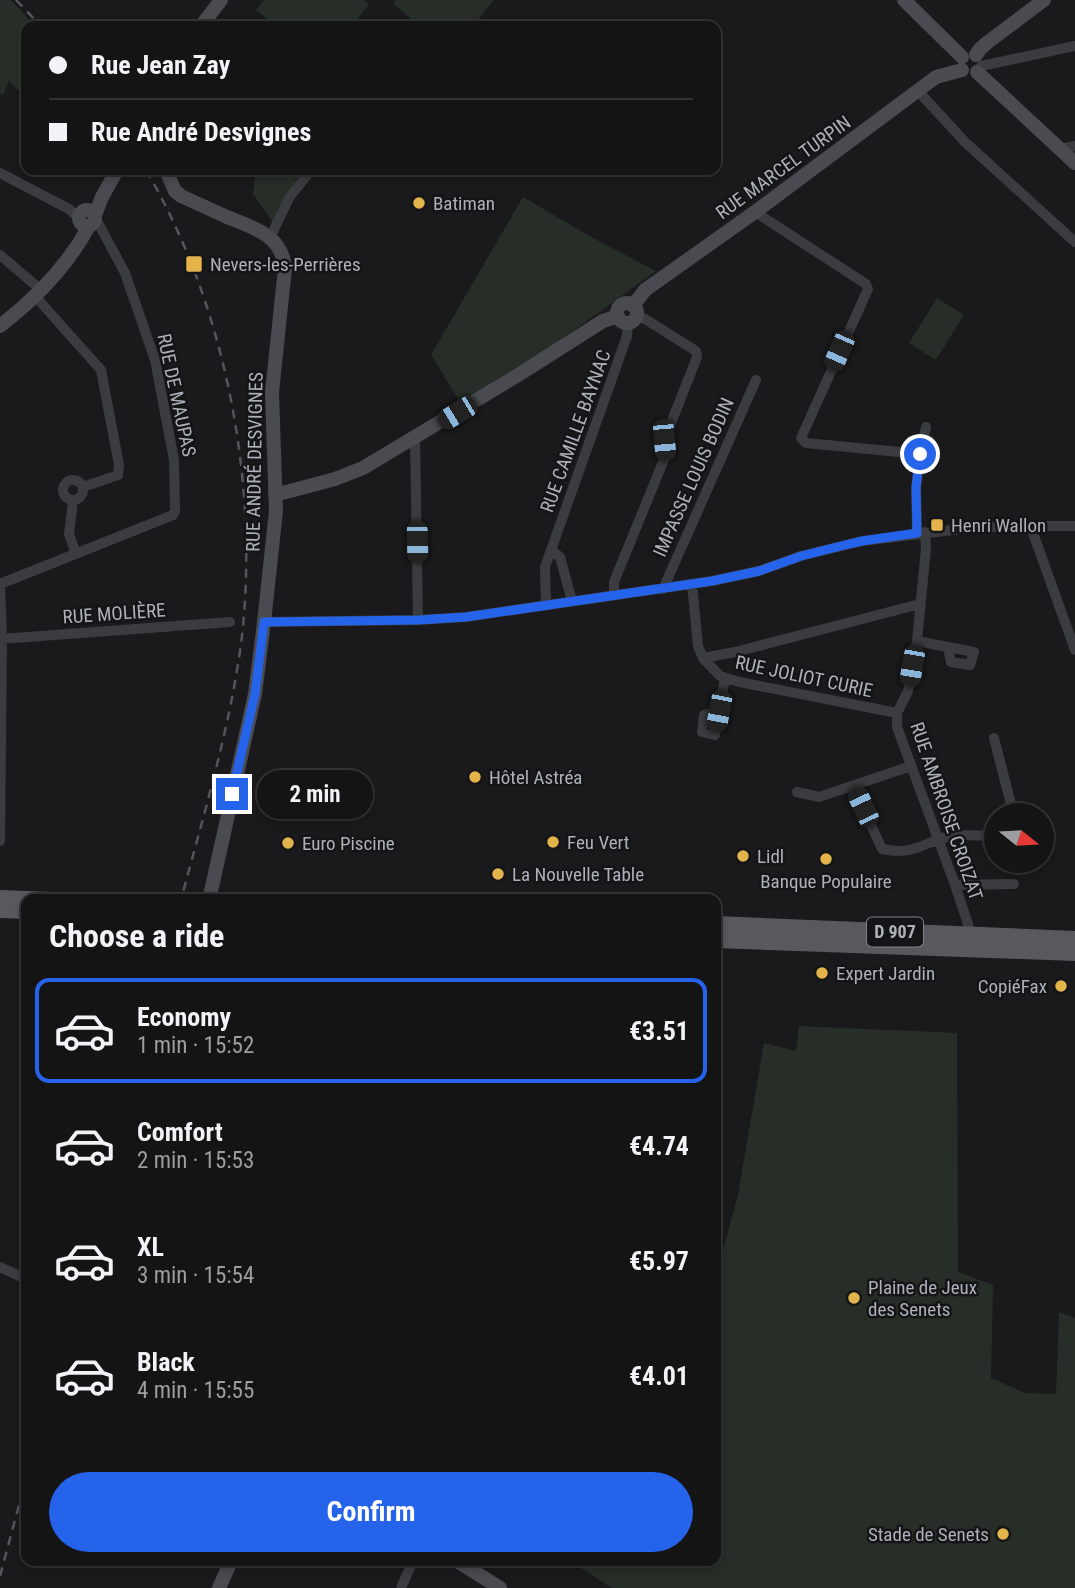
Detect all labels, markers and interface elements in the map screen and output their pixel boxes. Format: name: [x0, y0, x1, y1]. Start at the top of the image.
text: Rue Jean Zay: [91, 50, 230, 80]
street label: RUE MARCEL TURPIN: [711, 111, 855, 224]
text: Rue André Desvignes: [91, 117, 311, 147]
place label: Batiman: [433, 192, 495, 215]
marker: Batiman: [411, 195, 427, 211]
place label: Nevers-les-Perrières: [210, 253, 361, 276]
marker: Nevers-les-Perrières: [184, 254, 204, 274]
car: [821, 328, 858, 374]
street label: RUE DE MAUPAS: [152, 331, 201, 459]
street label: RUE CAMILLE BAYNAC: [535, 347, 616, 516]
street label: RUE ANDRÉ DESVIGNES: [241, 372, 268, 552]
car: [434, 393, 481, 433]
street label: IMPASSE LOUIS BODIN: [648, 394, 739, 560]
car: [652, 418, 677, 462]
route start: [904, 438, 936, 470]
place label: Henri Wallon: [951, 514, 1046, 537]
marker: Henri Wallon: [929, 517, 945, 533]
car: [407, 521, 428, 563]
street label: RUE MOLIÈRE: [62, 598, 166, 629]
car: [899, 643, 926, 689]
street label: RUE JOLIOT CURIE: [733, 651, 875, 702]
car: [705, 688, 734, 734]
street label: RUE AMBROISE CROIZAT: [905, 719, 988, 903]
place label: Hôtel Astréa: [489, 766, 582, 789]
marker: Hôtel Astréa: [467, 769, 483, 785]
callout: 2 min: [256, 770, 372, 818]
route end: [216, 778, 248, 810]
text: 2 min: [289, 781, 341, 808]
car: [845, 784, 882, 830]
north arrow: [984, 803, 1054, 873]
map controls: [984, 803, 1054, 873]
place label: Feu Vert: [567, 831, 629, 854]
place label: Euro Piscine: [302, 832, 395, 855]
marker: Feu Vert: [545, 834, 561, 850]
marker: Euro Piscine: [280, 835, 296, 851]
place label: Lidl: [757, 845, 784, 868]
marker: Lidl: [735, 848, 751, 864]
marker: Banque Populaire: [818, 851, 834, 867]
place label: La Nouvelle Table: [512, 863, 644, 886]
marker: La Nouvelle Table: [490, 866, 506, 882]
place label: Banque Populaire: [760, 870, 892, 893]
text: Choose a ride: [49, 917, 224, 955]
road number: D 907: [867, 917, 923, 946]
place label: Expert Jardin: [836, 962, 935, 985]
marker: Expert Jardin: [814, 965, 830, 981]
place label: CopiéFax: [978, 975, 1047, 998]
marker: CopiéFax: [1053, 978, 1069, 994]
icon: car: [53, 999, 116, 1062]
text: Economy: [137, 1002, 231, 1032]
text: €3.51: [629, 1016, 689, 1046]
text: 1 min · 15:52: [137, 1032, 254, 1059]
icon: car: [53, 1114, 116, 1177]
text: Comfort: [137, 1117, 223, 1147]
text: €4.74: [629, 1131, 689, 1161]
text: 2 min · 15:53: [137, 1147, 254, 1174]
icon: car: [53, 1229, 116, 1292]
text: XL: [137, 1232, 164, 1262]
text: €5.97: [629, 1246, 689, 1276]
text: 3 min · 15:54: [137, 1262, 254, 1289]
place label: Plaine de Jeux des Senets: [868, 1276, 977, 1321]
marker: Plaine de Jeux des Senets: [846, 1290, 862, 1306]
icon: car: [53, 1344, 116, 1407]
text: Black: [137, 1347, 195, 1377]
text: €4.01: [629, 1361, 689, 1391]
text: 4 min · 15:55: [137, 1377, 254, 1404]
button: Confirm: [49, 1472, 693, 1552]
place label: Stade de Senets: [868, 1523, 989, 1546]
marker: Stade de Senets: [995, 1526, 1011, 1542]

